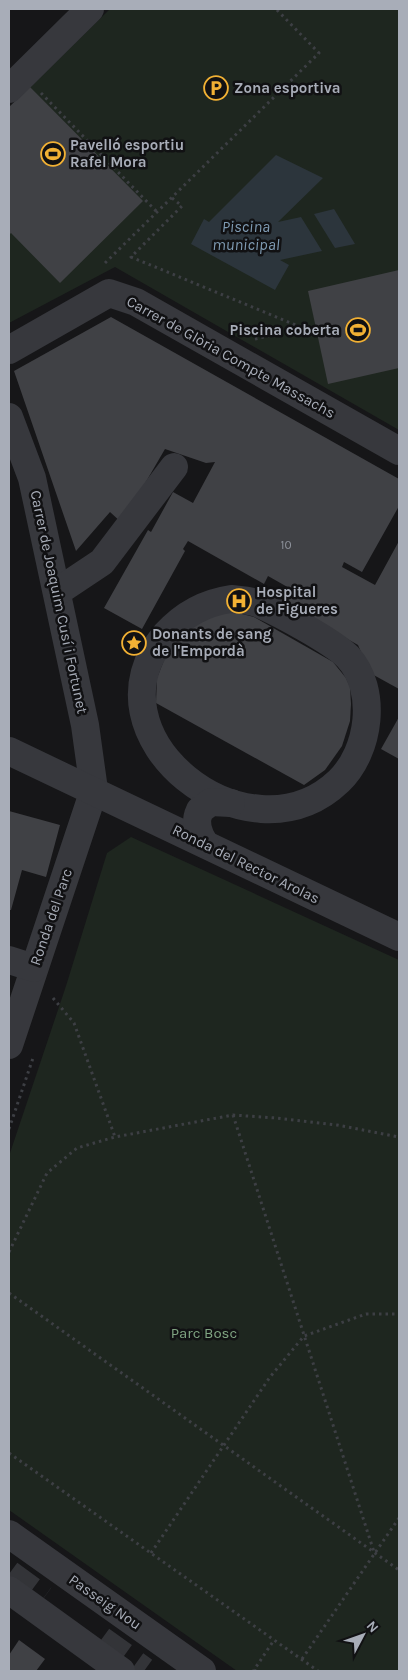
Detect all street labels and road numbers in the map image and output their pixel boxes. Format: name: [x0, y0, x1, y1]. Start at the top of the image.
street label: Carrer de Glòria Compte Massachs: [124, 292, 338, 422]
street label: Carrer de Joaquim Cusí i Fortunet: [26, 489, 92, 716]
street label: Ronda del Rector Arolas: [169, 821, 323, 907]
street label: Ronda del Parc: [26, 866, 76, 968]
street label: Passeig Nou: [65, 1571, 145, 1633]

